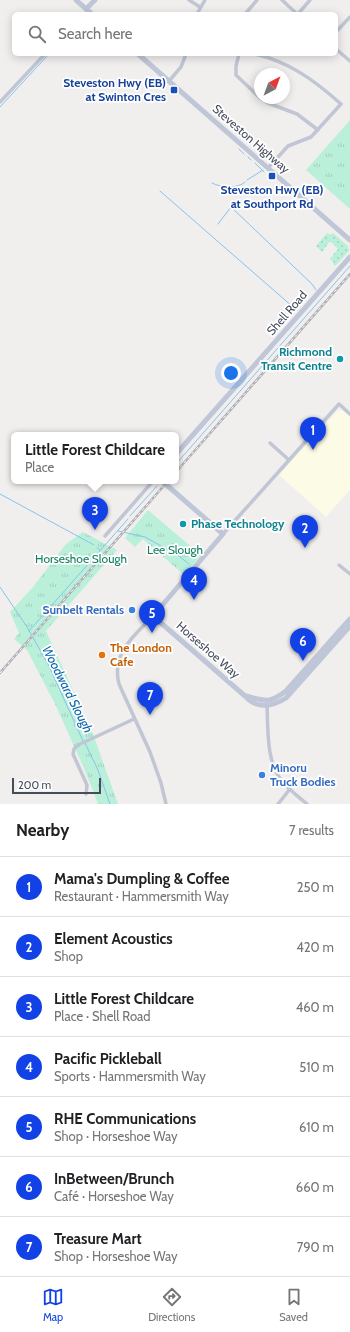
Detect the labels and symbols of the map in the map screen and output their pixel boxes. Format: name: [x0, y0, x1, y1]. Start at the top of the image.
north arrow: [254, 68, 290, 104]
place label: Steveston Hwy (EB) at Swinton Cres: [63, 75, 166, 104]
marker: Steveston Hwy (EB) at Swinton Cres: [169, 85, 179, 95]
street label: Steveston Highway: [210, 101, 293, 176]
marker: Steveston Hwy (EB) at Southport Rd: [267, 171, 277, 181]
place label: Steveston Hwy (EB) at Southport Rd: [221, 182, 323, 211]
street label: Shell Road: [263, 287, 310, 338]
place label: Richmond Transit Centre: [261, 344, 332, 373]
marker: Richmond Transit Centre: [335, 354, 345, 364]
your location: [221, 363, 241, 383]
pin: 1: [300, 417, 326, 450]
pin: 3: [82, 497, 108, 530]
pin: 2: [292, 515, 318, 548]
place label: Phase Technology: [191, 516, 285, 531]
marker: Phase Technology: [178, 519, 188, 529]
park label: Lee Slough: [147, 542, 203, 557]
park label: Horseshoe Slough: [35, 551, 127, 566]
pin: 4: [181, 567, 207, 600]
pin: 5: [139, 600, 165, 633]
place label: Sunbelt Rentals: [43, 602, 124, 617]
marker: Sunbelt Rentals: [127, 605, 137, 615]
street label: Horseshoe Way: [174, 618, 243, 681]
pin: 6: [290, 628, 316, 661]
place label: The London Cafe: [110, 640, 172, 669]
water label: Woodward Slough: [39, 643, 97, 735]
marker: The London Cafe: [97, 650, 107, 660]
pin: 7: [137, 682, 163, 715]
place label: Minoru Truck Bodies: [270, 760, 336, 789]
marker: Minoru Truck Bodies: [257, 770, 267, 780]
scale bar: [12, 776, 101, 795]

